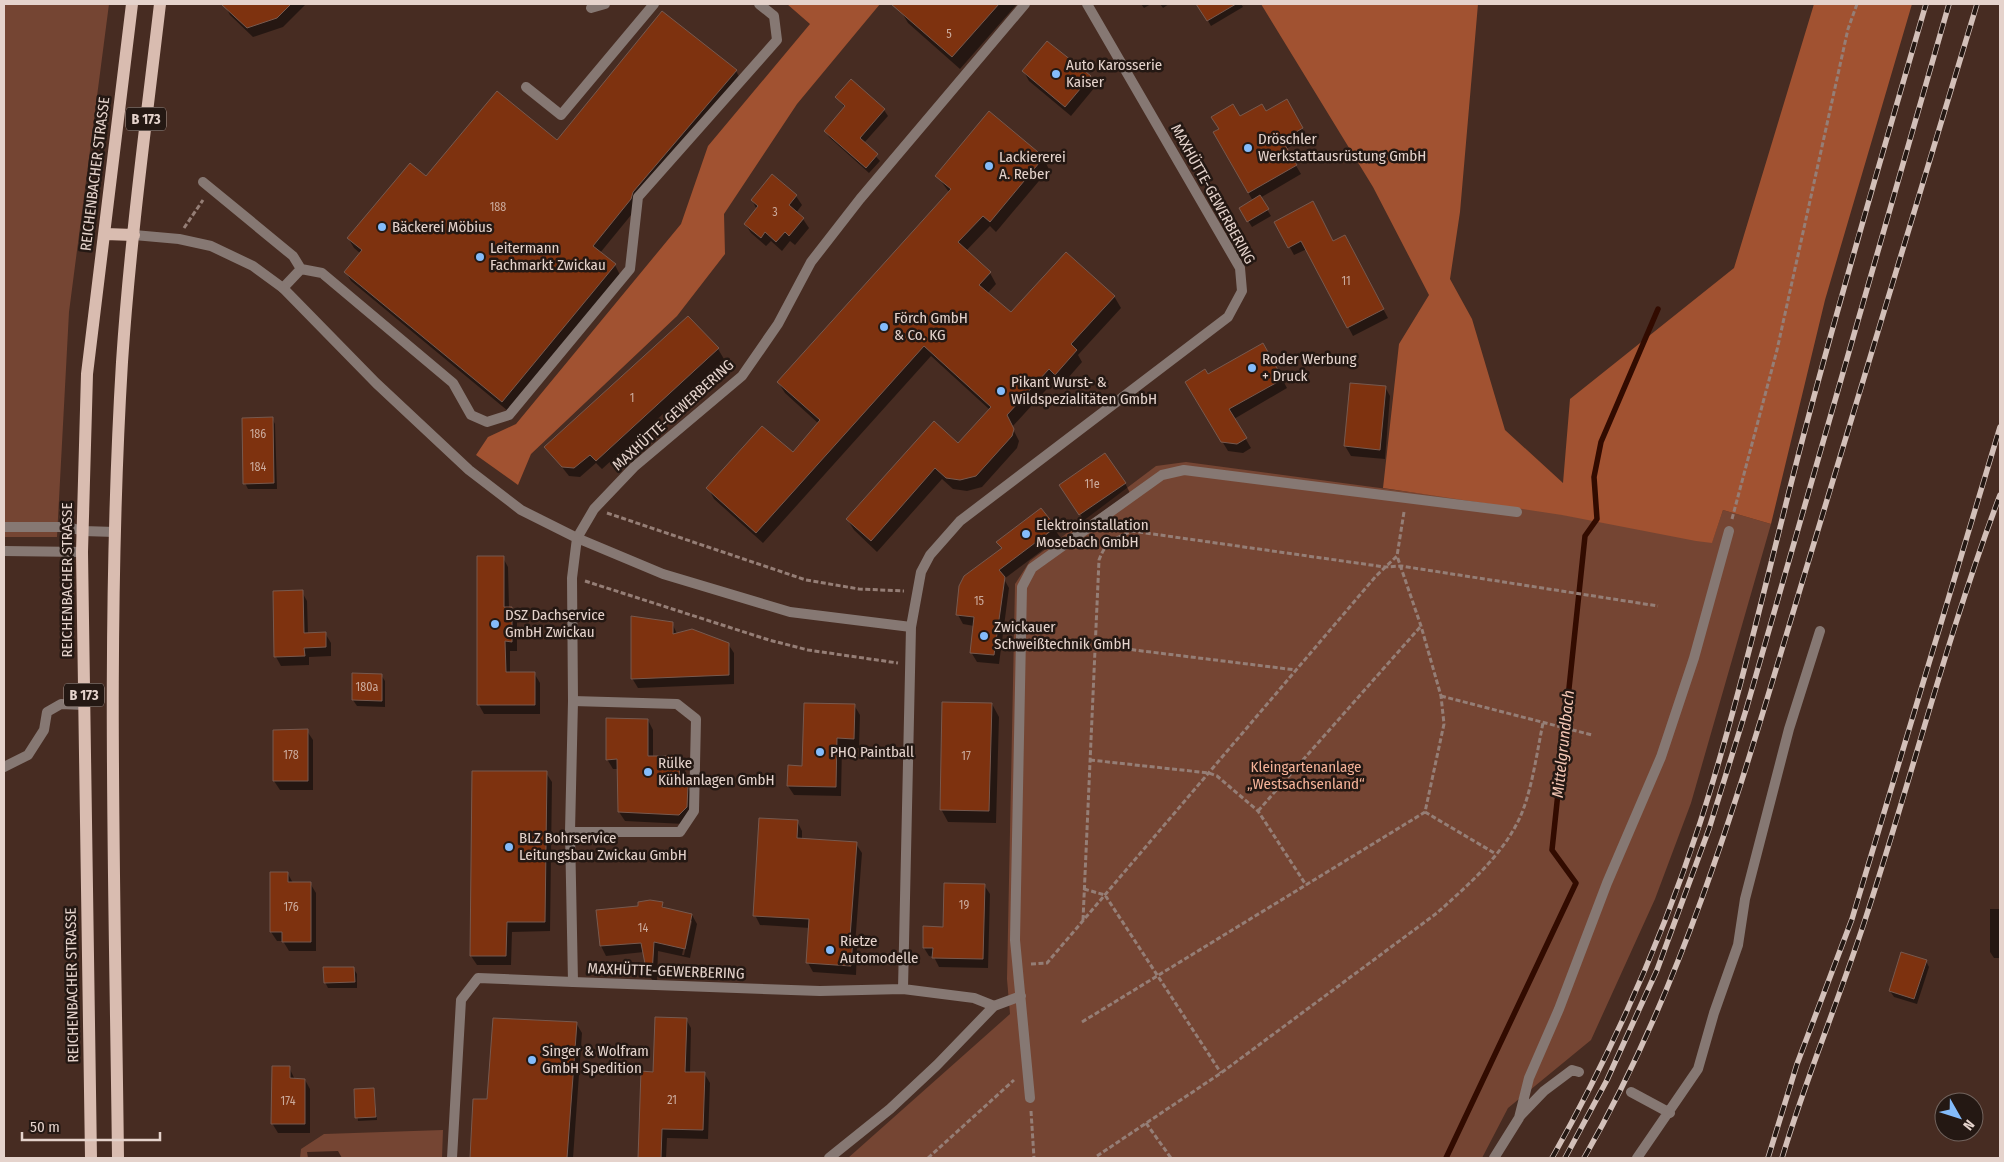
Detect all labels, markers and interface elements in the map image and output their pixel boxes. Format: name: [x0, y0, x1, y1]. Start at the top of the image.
house number: 5: [946, 27, 952, 41]
place label: Auto Karosserie Kaiser: [1066, 56, 1162, 91]
marker: Auto Karosserie Kaiser: [1050, 68, 1062, 80]
street label: REICHENBACHER STRASSE: [77, 96, 113, 252]
road number: B 173: [126, 108, 166, 130]
street label: MAXHÜTTE-GEWERBERING: [1167, 121, 1259, 267]
place label: Dröschler Werkstattausrüstung GmbH: [1258, 130, 1426, 165]
marker: Dröschler Werkstattausrüstung GmbH: [1242, 142, 1254, 154]
place label: Lackiererei A. Reber: [999, 148, 1066, 183]
marker: Lackiererei A. Reber: [983, 160, 995, 172]
house number: 188: [490, 200, 506, 214]
house number: 3: [772, 205, 778, 219]
place label: Bäckerei Möbius: [392, 218, 492, 236]
marker: Bäckerei Möbius: [376, 221, 388, 233]
place label: Leitermann Fachmarkt Zwickau: [490, 239, 606, 274]
marker: Leitermann Fachmarkt Zwickau: [474, 251, 486, 263]
house number: 11: [1341, 274, 1351, 288]
place label: Förch GmbH & Co. KG: [894, 309, 968, 344]
marker: Förch GmbH & Co. KG: [878, 321, 890, 333]
place label: Roder Werbung + Druck: [1262, 350, 1357, 385]
street label: MAXHÜTTE-GEWERBERING: [609, 356, 737, 474]
marker: Roder Werbung + Druck: [1246, 362, 1258, 374]
place label: Pikant Wurst- & Wildspezialitäten GmbH: [1011, 373, 1157, 408]
marker: Pikant Wurst- & Wildspezialitäten GmbH: [995, 385, 1007, 397]
house number: 1: [630, 391, 634, 405]
house number: 186: [250, 427, 266, 441]
house number: 184: [250, 460, 266, 474]
house number: 11e: [1084, 477, 1100, 491]
street label: REICHENBACHER STRASSE: [58, 502, 76, 658]
place label: Elektroinstallation Mosebach GmbH: [1036, 516, 1149, 551]
marker: Elektroinstallation Mosebach GmbH: [1020, 528, 1032, 540]
house number: 15: [974, 594, 985, 608]
place label: DSZ Dachservice GmbH Zwickau: [505, 606, 605, 641]
marker: DSZ Dachservice GmbH Zwickau: [489, 618, 501, 630]
place label: Zwickauer Schweißtechnik GmbH: [994, 618, 1130, 653]
marker: Zwickauer Schweißtechnik GmbH: [978, 630, 990, 642]
house number: 180a: [356, 680, 379, 694]
road number: B 173: [64, 684, 104, 706]
water label: Mittelgrundbach: [1548, 689, 1578, 799]
place label: PHQ Paintball: [830, 743, 914, 761]
marker: PHQ Paintball: [814, 746, 826, 758]
house number: 178: [283, 748, 299, 762]
house number: 17: [961, 749, 971, 763]
place label: Rülke Kühlanlagen GmbH: [658, 754, 775, 789]
park label: Kleingartenanlage „Westsachsenland“: [1247, 758, 1365, 793]
marker: Rülke Kühlanlagen GmbH: [642, 766, 654, 778]
place label: BLZ Bohrservice Leitungsbau Zwickau GmbH: [519, 829, 687, 864]
marker: BLZ Bohrservice Leitungsbau Zwickau GmbH: [503, 841, 515, 853]
house number: 19: [959, 898, 969, 912]
house number: 176: [283, 900, 299, 914]
street label: REICHENBACHER STRASSE: [62, 907, 82, 1063]
house number: 14: [638, 921, 648, 935]
place label: Rietze Automodelle: [840, 932, 918, 967]
marker: Rietze Automodelle: [824, 944, 836, 956]
street label: MAXHÜTTE-GEWERBERING: [587, 959, 745, 983]
place label: Singer & Wolfram GmbH Spedition: [542, 1042, 649, 1077]
marker: Singer & Wolfram GmbH Spedition: [526, 1054, 538, 1066]
north arrow: [1934, 1092, 1984, 1142]
house number: 21: [667, 1093, 677, 1107]
house number: 174: [281, 1094, 296, 1108]
scale bar: [22, 1110, 160, 1142]
text: N: [1959, 1116, 1978, 1133]
text: 50 m: [30, 1118, 60, 1136]

